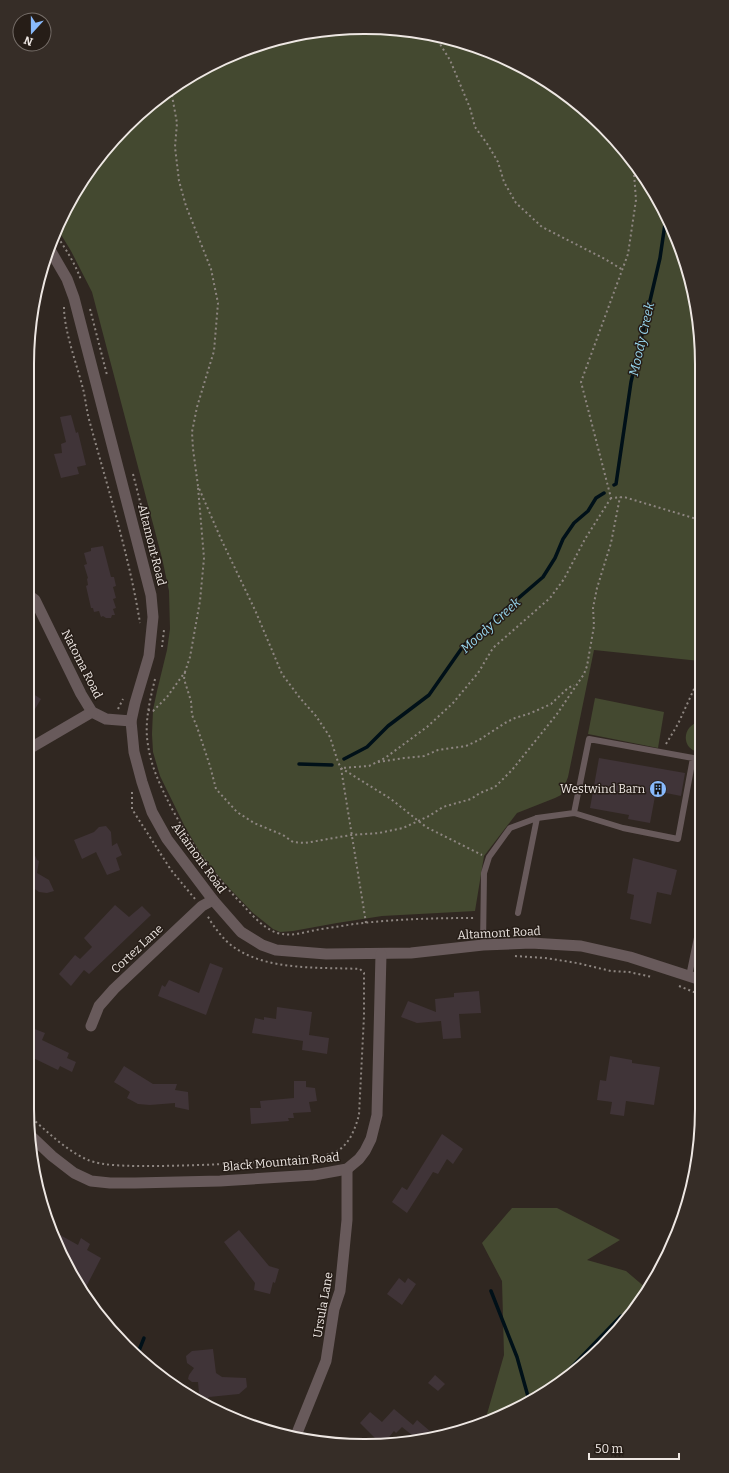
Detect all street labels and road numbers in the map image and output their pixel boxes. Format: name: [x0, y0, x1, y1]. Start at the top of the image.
street label: Altamont Road: [135, 503, 169, 587]
street label: Natoma Road: [59, 627, 105, 701]
street label: Altamont Road: [169, 820, 229, 896]
street label: Cortez Lane: [108, 921, 166, 977]
street label: Altamont Road: [457, 924, 541, 942]
street label: Black Mountain Road: [222, 1150, 340, 1174]
street label: Ursula Lane: [310, 1271, 336, 1339]

